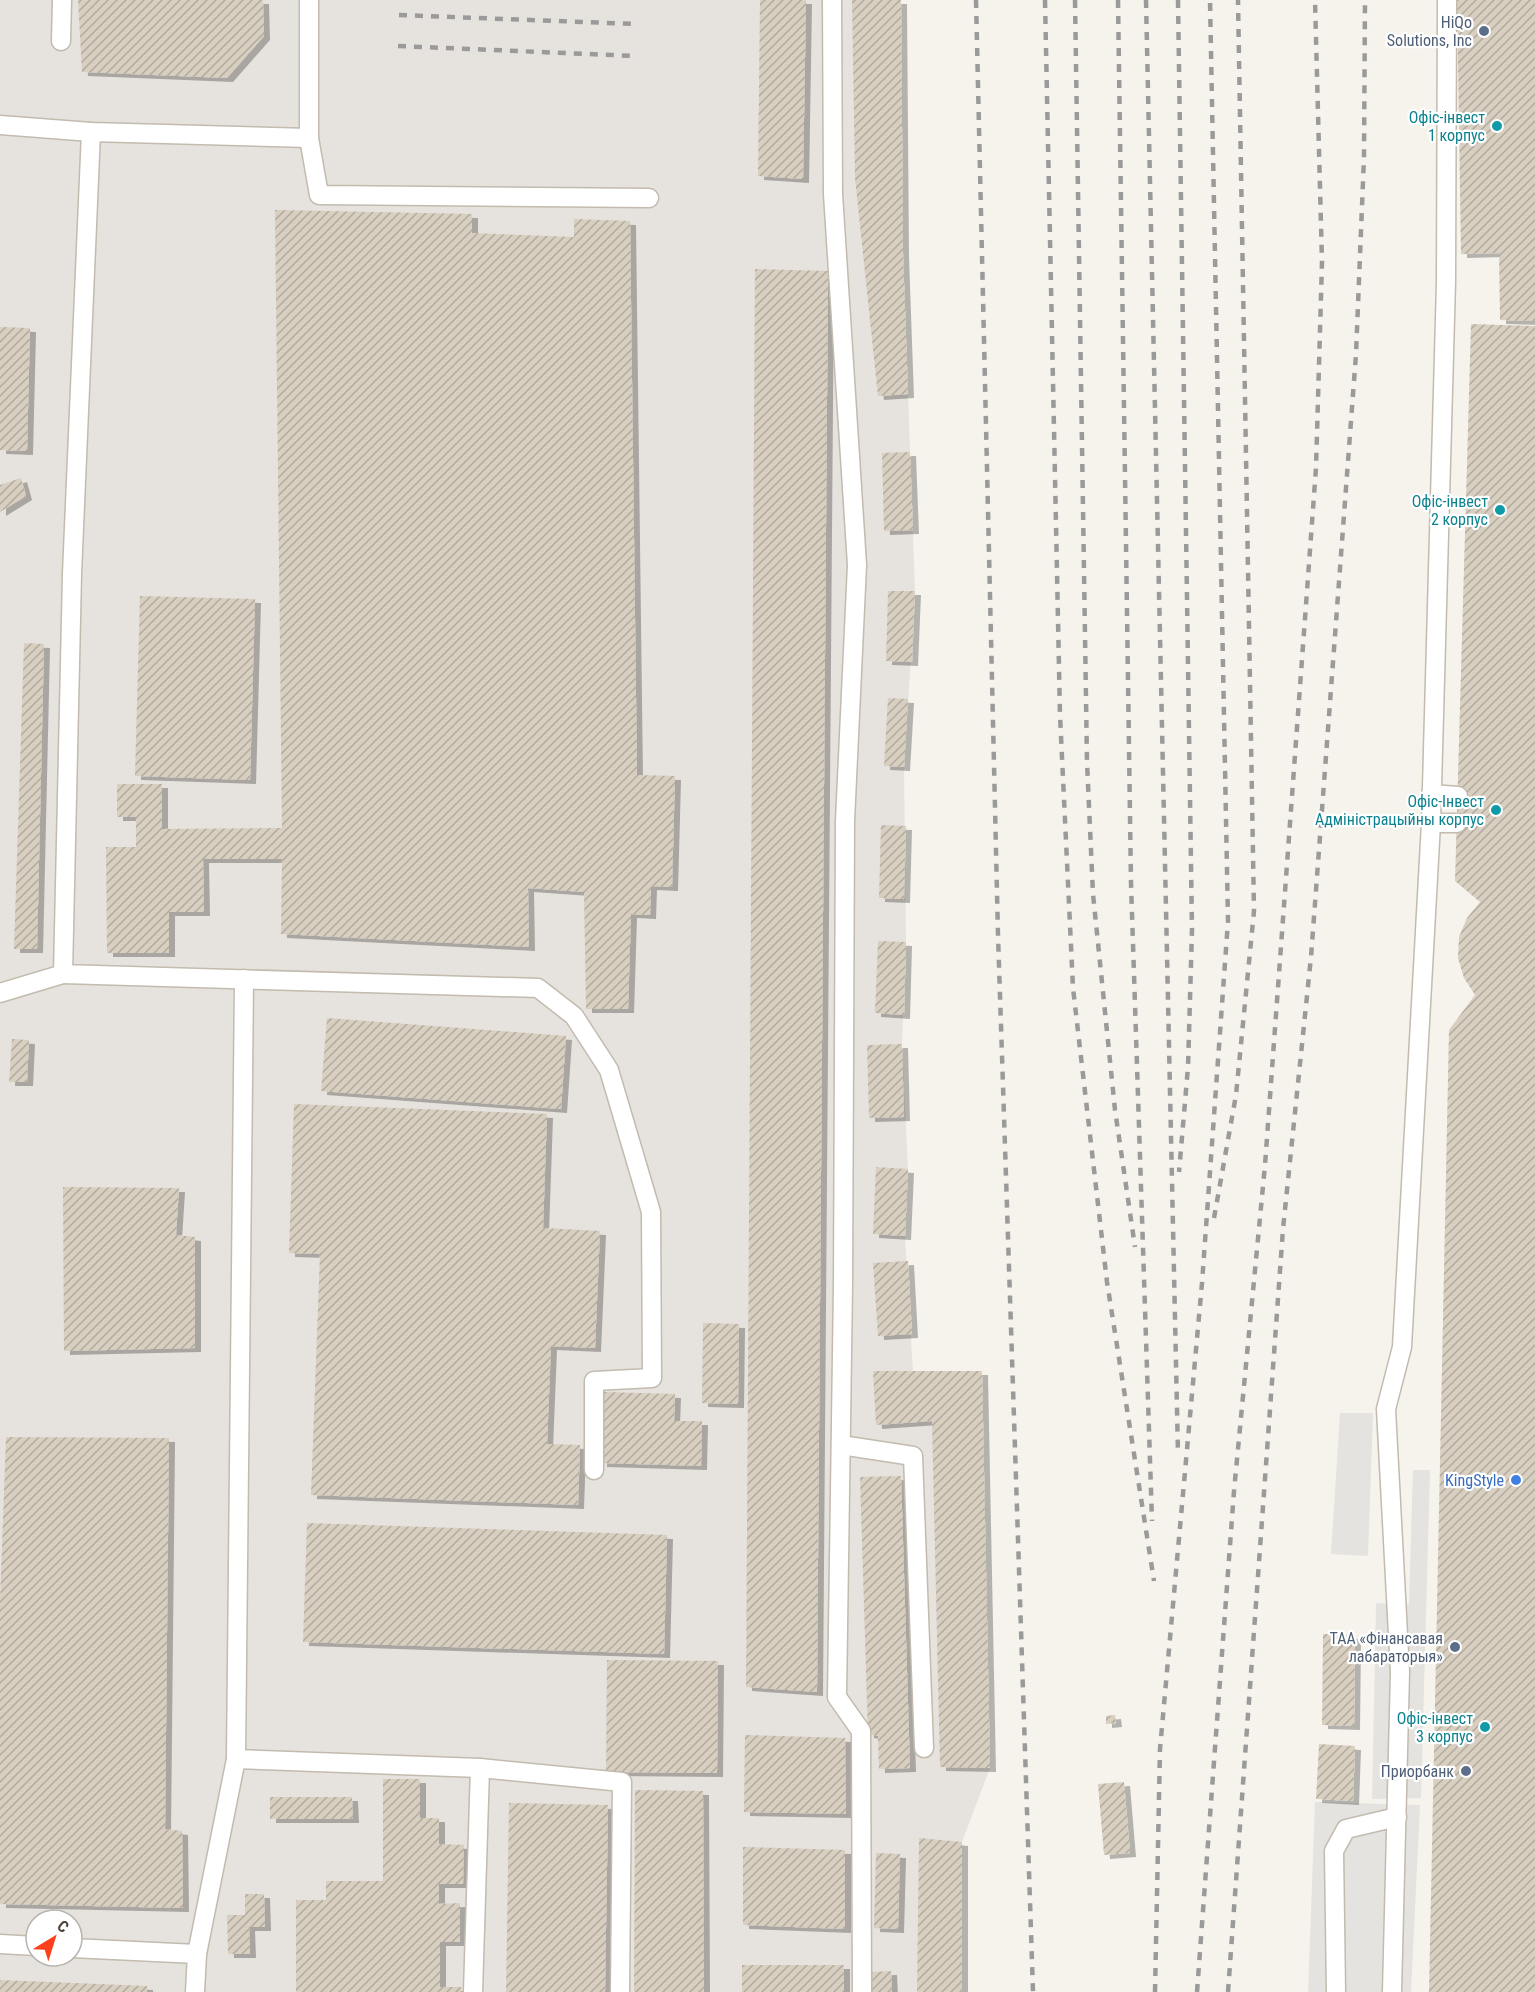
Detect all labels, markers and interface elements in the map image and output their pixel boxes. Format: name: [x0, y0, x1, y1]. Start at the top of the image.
place label: HiQo Solutions, Inc: [1387, 13, 1472, 50]
marker: HiQo Solutions, Inc: [1477, 24, 1491, 38]
place label: Офіс-інвест 1 корпус: [1409, 108, 1485, 145]
marker: Офіс-інвест 1 корпус: [1490, 119, 1504, 133]
place label: Офіс-інвест 2 корпус: [1412, 492, 1488, 529]
marker: Офіс-інвест 2 корпус: [1493, 503, 1507, 517]
place label: Офіс-Інвест Адміністрацыйны корпус: [1315, 792, 1484, 829]
marker: Офіс-Інвест Адміністрацыйны корпус: [1489, 803, 1503, 817]
place label: KingStyle: [1445, 1471, 1504, 1490]
marker: KingStyle: [1509, 1473, 1523, 1487]
place label: ТАА «Фінансавая лабараторыя»: [1330, 1629, 1443, 1666]
marker: ТАА «Фінансавая лабараторыя»: [1448, 1640, 1462, 1654]
place label: Офіс-інвест 3 корпус: [1397, 1709, 1473, 1746]
marker: Офіс-інвест 3 корпус: [1478, 1720, 1492, 1734]
place label: Приорбанк: [1381, 1762, 1454, 1781]
marker: Приорбанк: [1459, 1764, 1473, 1778]
north arrow: [24, 1908, 84, 1968]
text: С: [53, 1916, 72, 1937]

